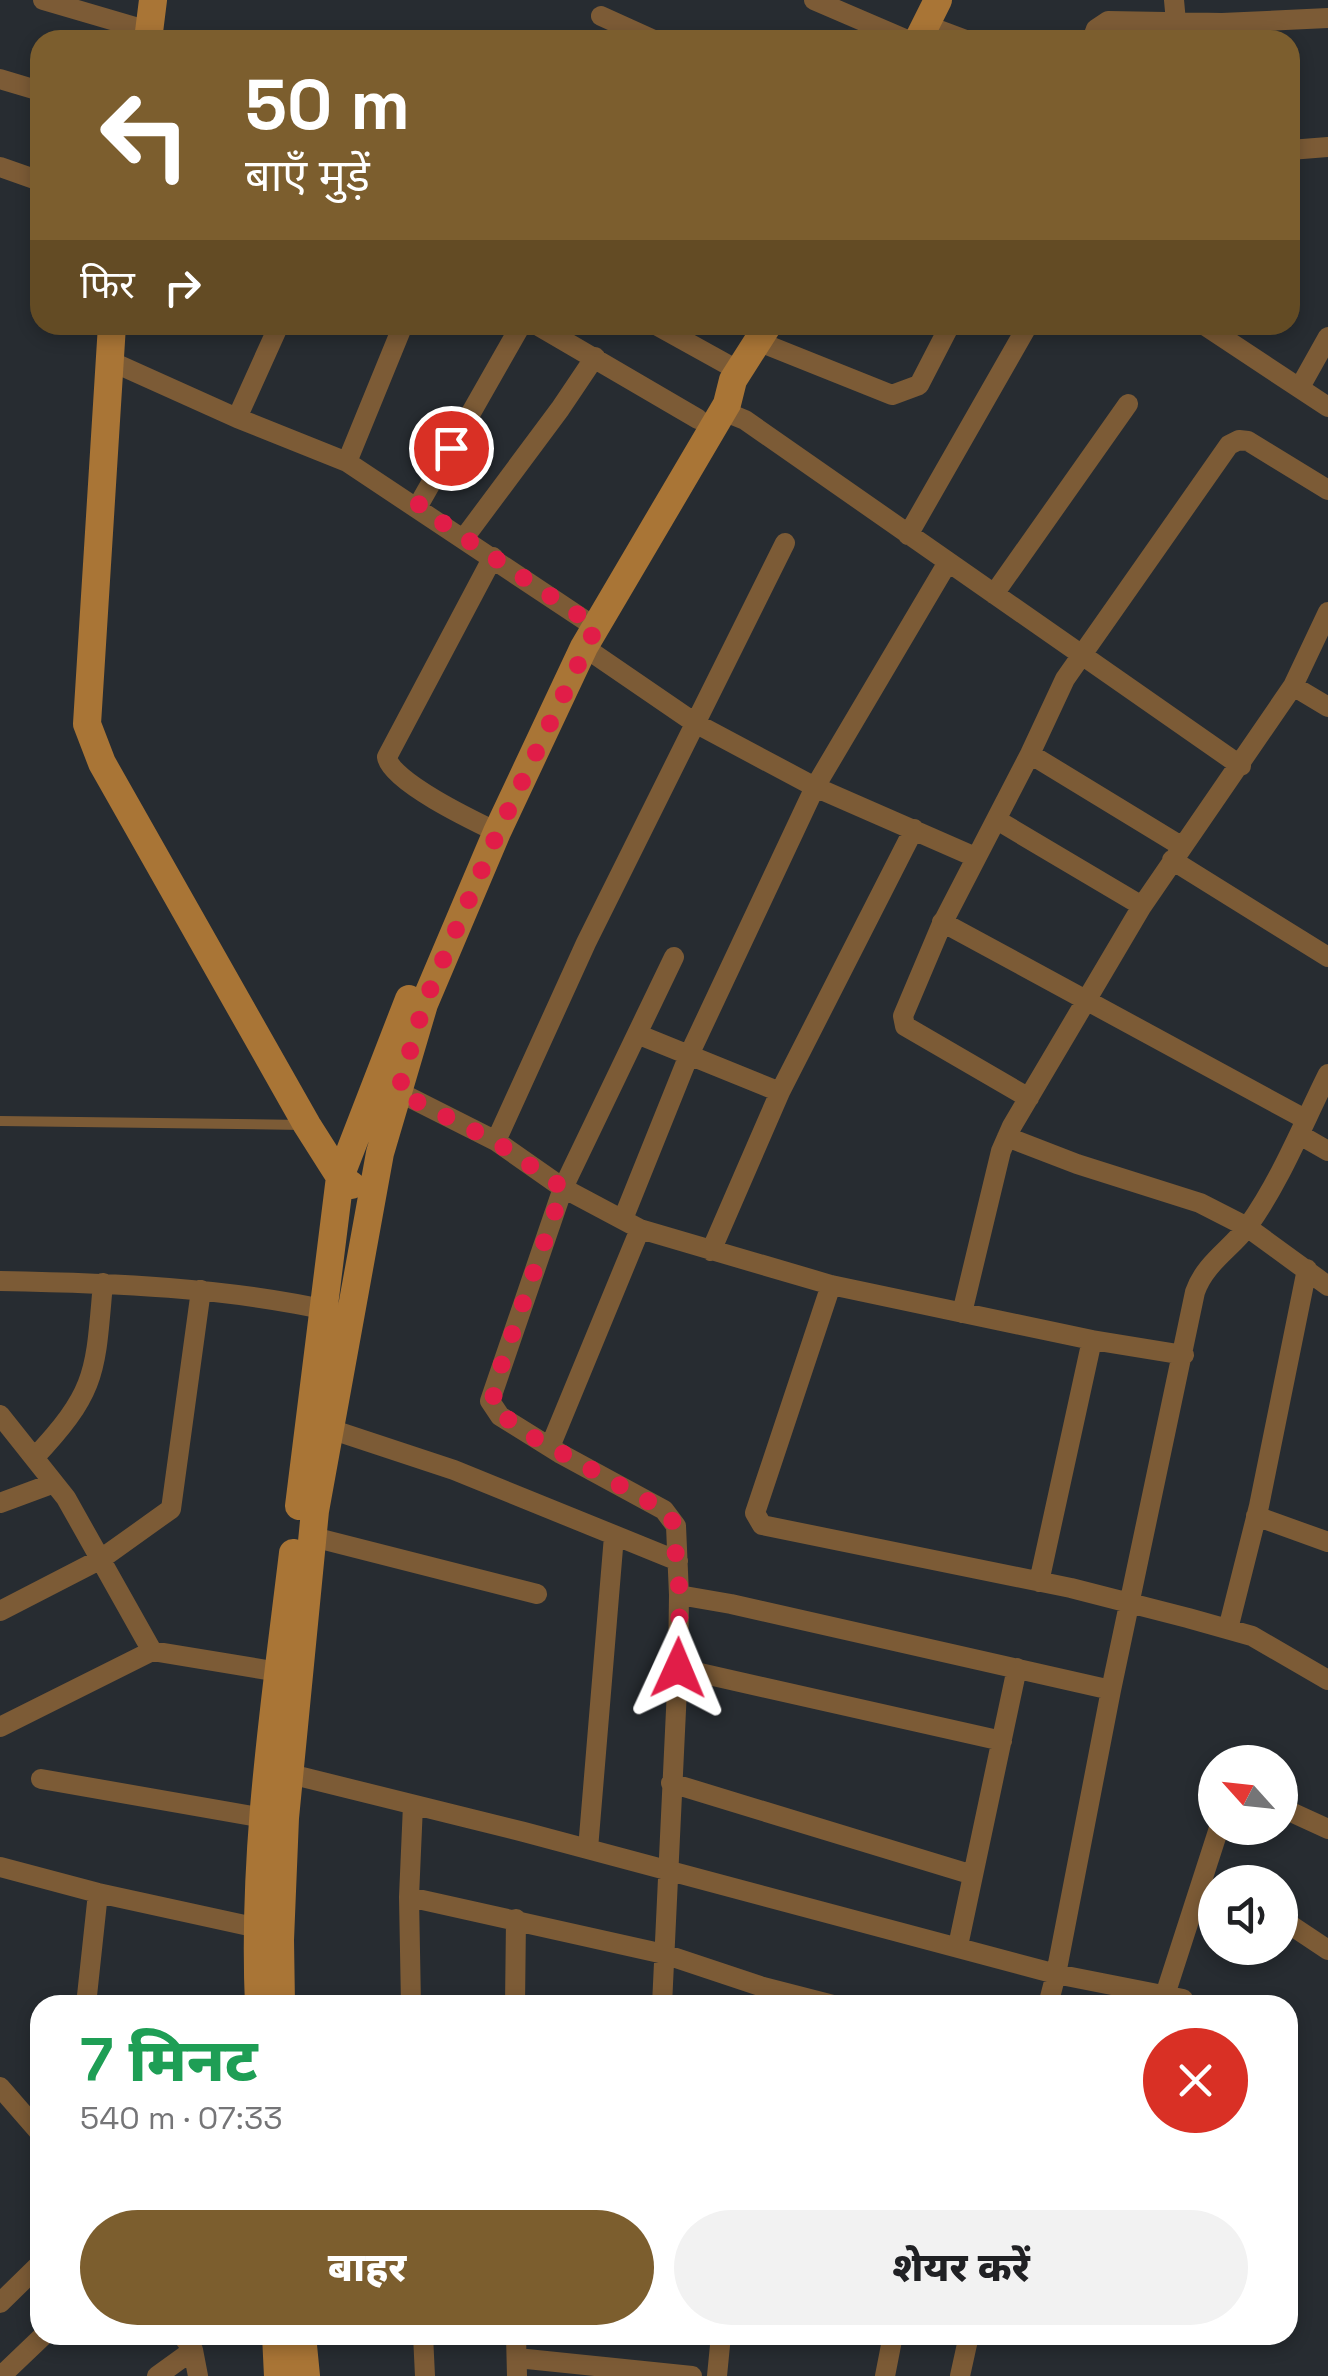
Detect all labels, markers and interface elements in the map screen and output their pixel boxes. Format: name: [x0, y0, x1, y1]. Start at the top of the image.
text: 50 m: [245, 60, 410, 149]
icon: left: [80, 70, 210, 200]
text: बाएँ मुड़ें: [245, 147, 370, 204]
icon: right: [155, 260, 210, 315]
text: फिर: [80, 261, 135, 309]
pin: [409, 406, 494, 491]
icon: arrive: [424, 421, 479, 476]
position arrow: [626, 1616, 730, 1720]
north arrow: [1198, 1745, 1298, 1845]
map controls: [1198, 1745, 1298, 1965]
button: sound: [1198, 1865, 1298, 1965]
text: 7 मिनट: [80, 2022, 258, 2099]
button: close: [1143, 2028, 1248, 2133]
text: 540 m · 07:33: [80, 2098, 283, 2138]
button: बाहर: [80, 2210, 654, 2325]
button: शेयर करें: [674, 2210, 1248, 2325]

